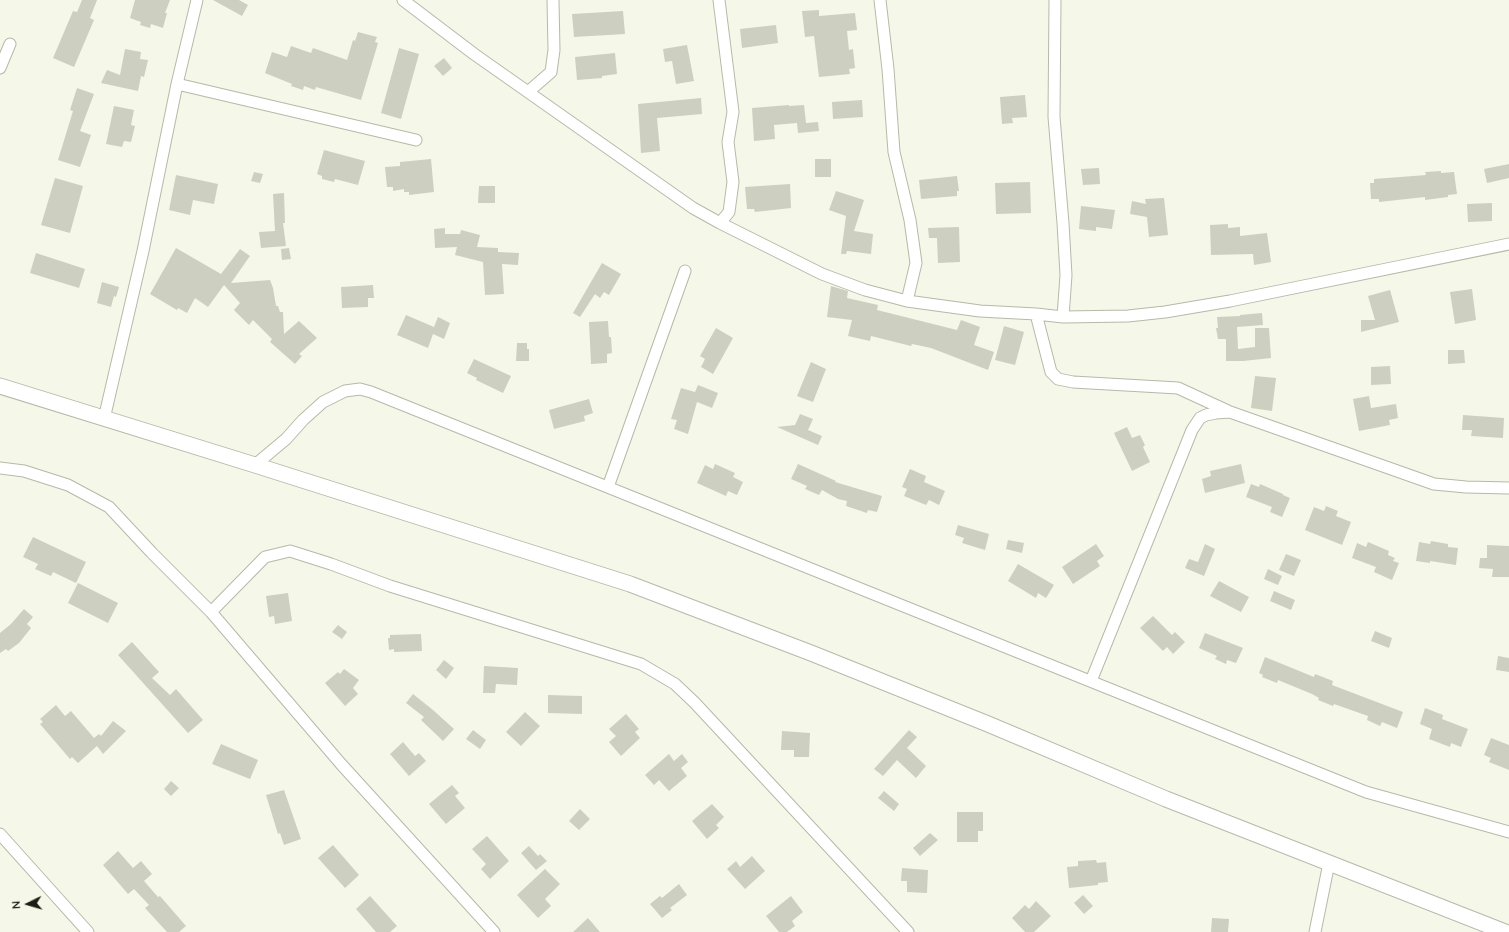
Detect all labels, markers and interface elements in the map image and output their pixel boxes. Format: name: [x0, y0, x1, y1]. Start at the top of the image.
north arrow: [8, 884, 48, 924]
text: N: [9, 900, 23, 910]

